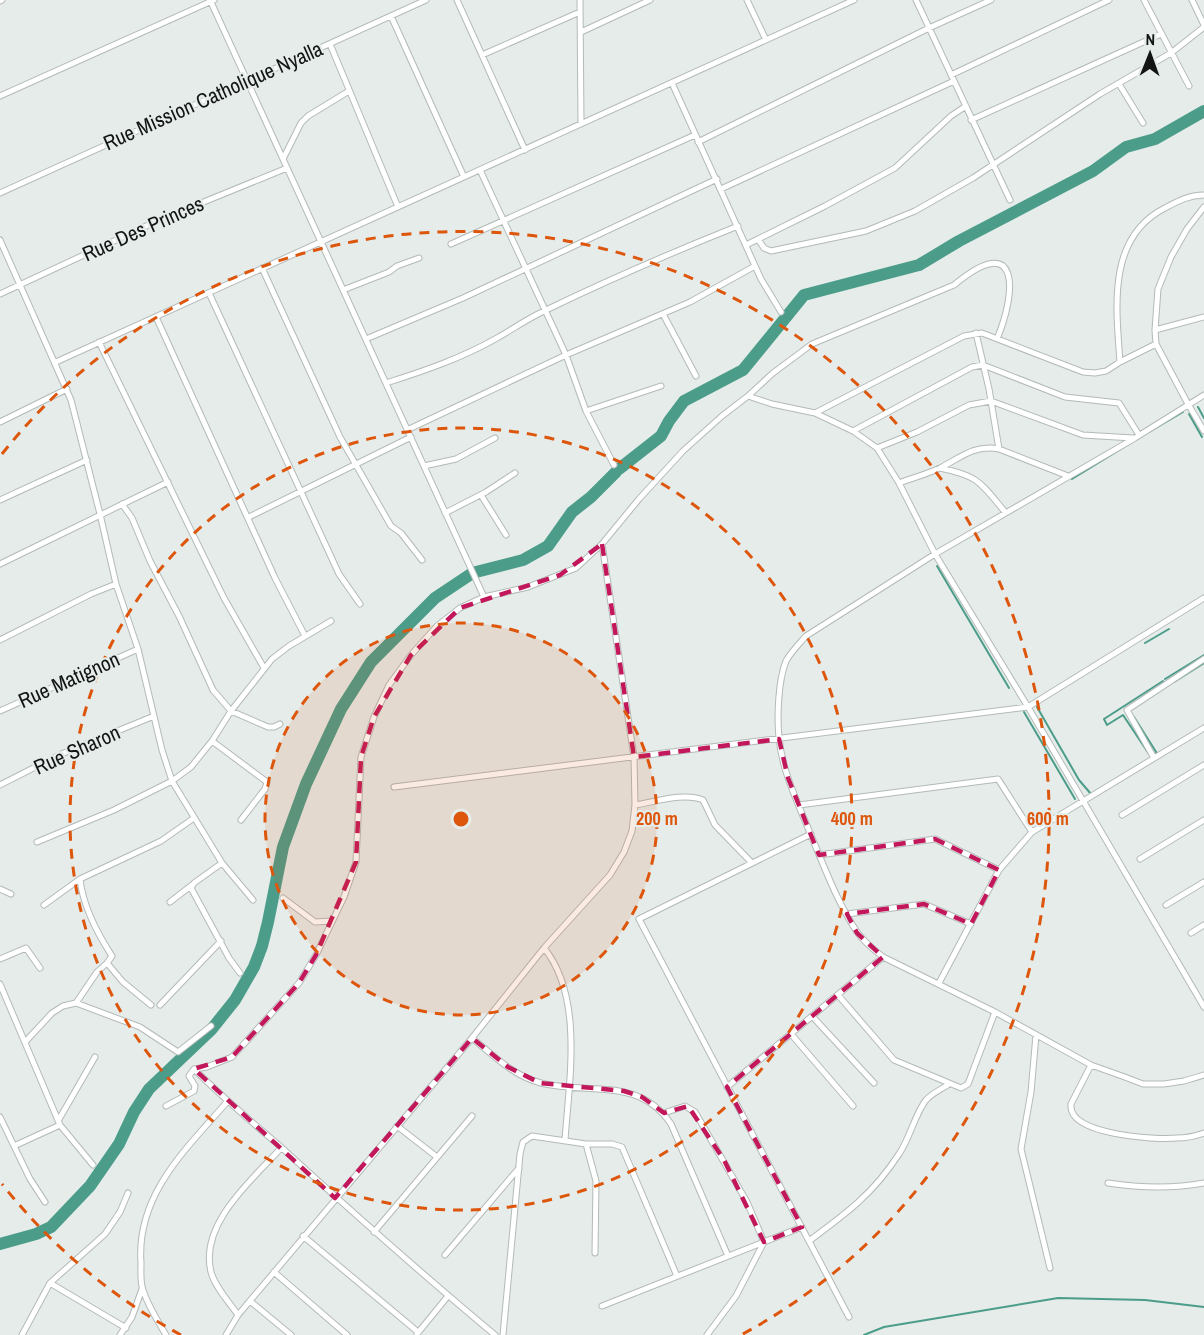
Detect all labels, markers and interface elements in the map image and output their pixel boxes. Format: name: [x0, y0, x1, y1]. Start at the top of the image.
north arrow: [1120, 24, 1180, 84]
text: N: [1145, 28, 1155, 50]
street label: Rue Mission Catholique Nyalla: [98, 34, 327, 157]
street label: Rue Des Princes: [77, 189, 208, 268]
street label: Rue Matignon: [13, 644, 124, 715]
street label: Rue Sharon: [29, 718, 125, 781]
text: 200 m: [636, 806, 678, 831]
text: 400 m: [831, 806, 873, 831]
text: 600 m: [1027, 806, 1069, 831]
centre of rings: [451, 809, 471, 829]

